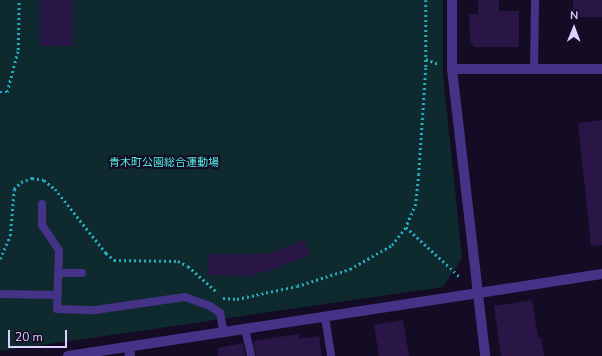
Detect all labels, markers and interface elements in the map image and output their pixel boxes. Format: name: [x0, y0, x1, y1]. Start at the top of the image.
north arrow: [554, 8, 594, 48]
text: N: [570, 8, 578, 23]
park label: 青木町公園総合運動場: [109, 156, 219, 170]
scale bar: [10, 322, 69, 348]
text: 20 m: [15, 329, 43, 345]

